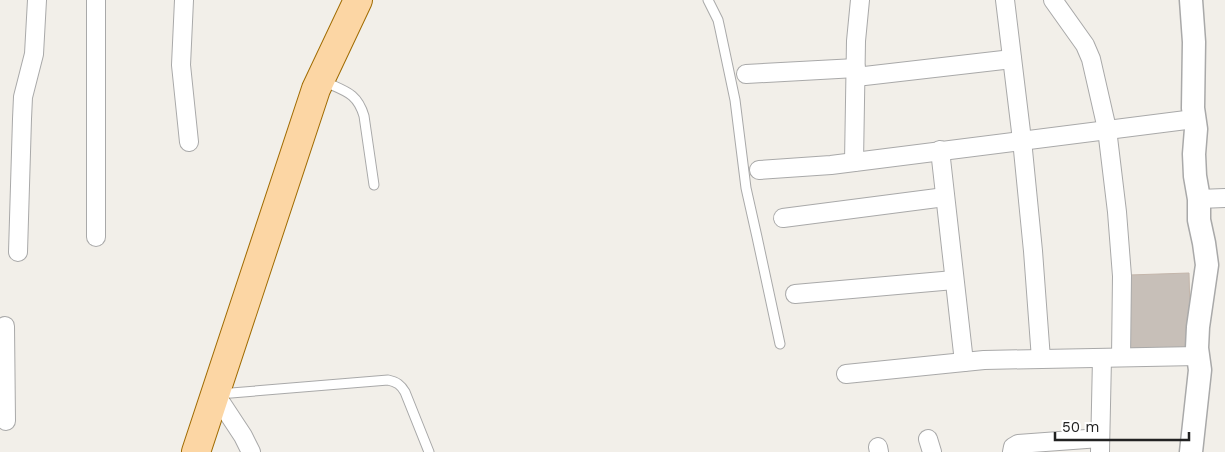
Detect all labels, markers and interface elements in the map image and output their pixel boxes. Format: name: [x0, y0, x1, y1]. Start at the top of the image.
scale bar: [1055, 410, 1189, 442]
text: 50 m: [1062, 418, 1099, 436]

